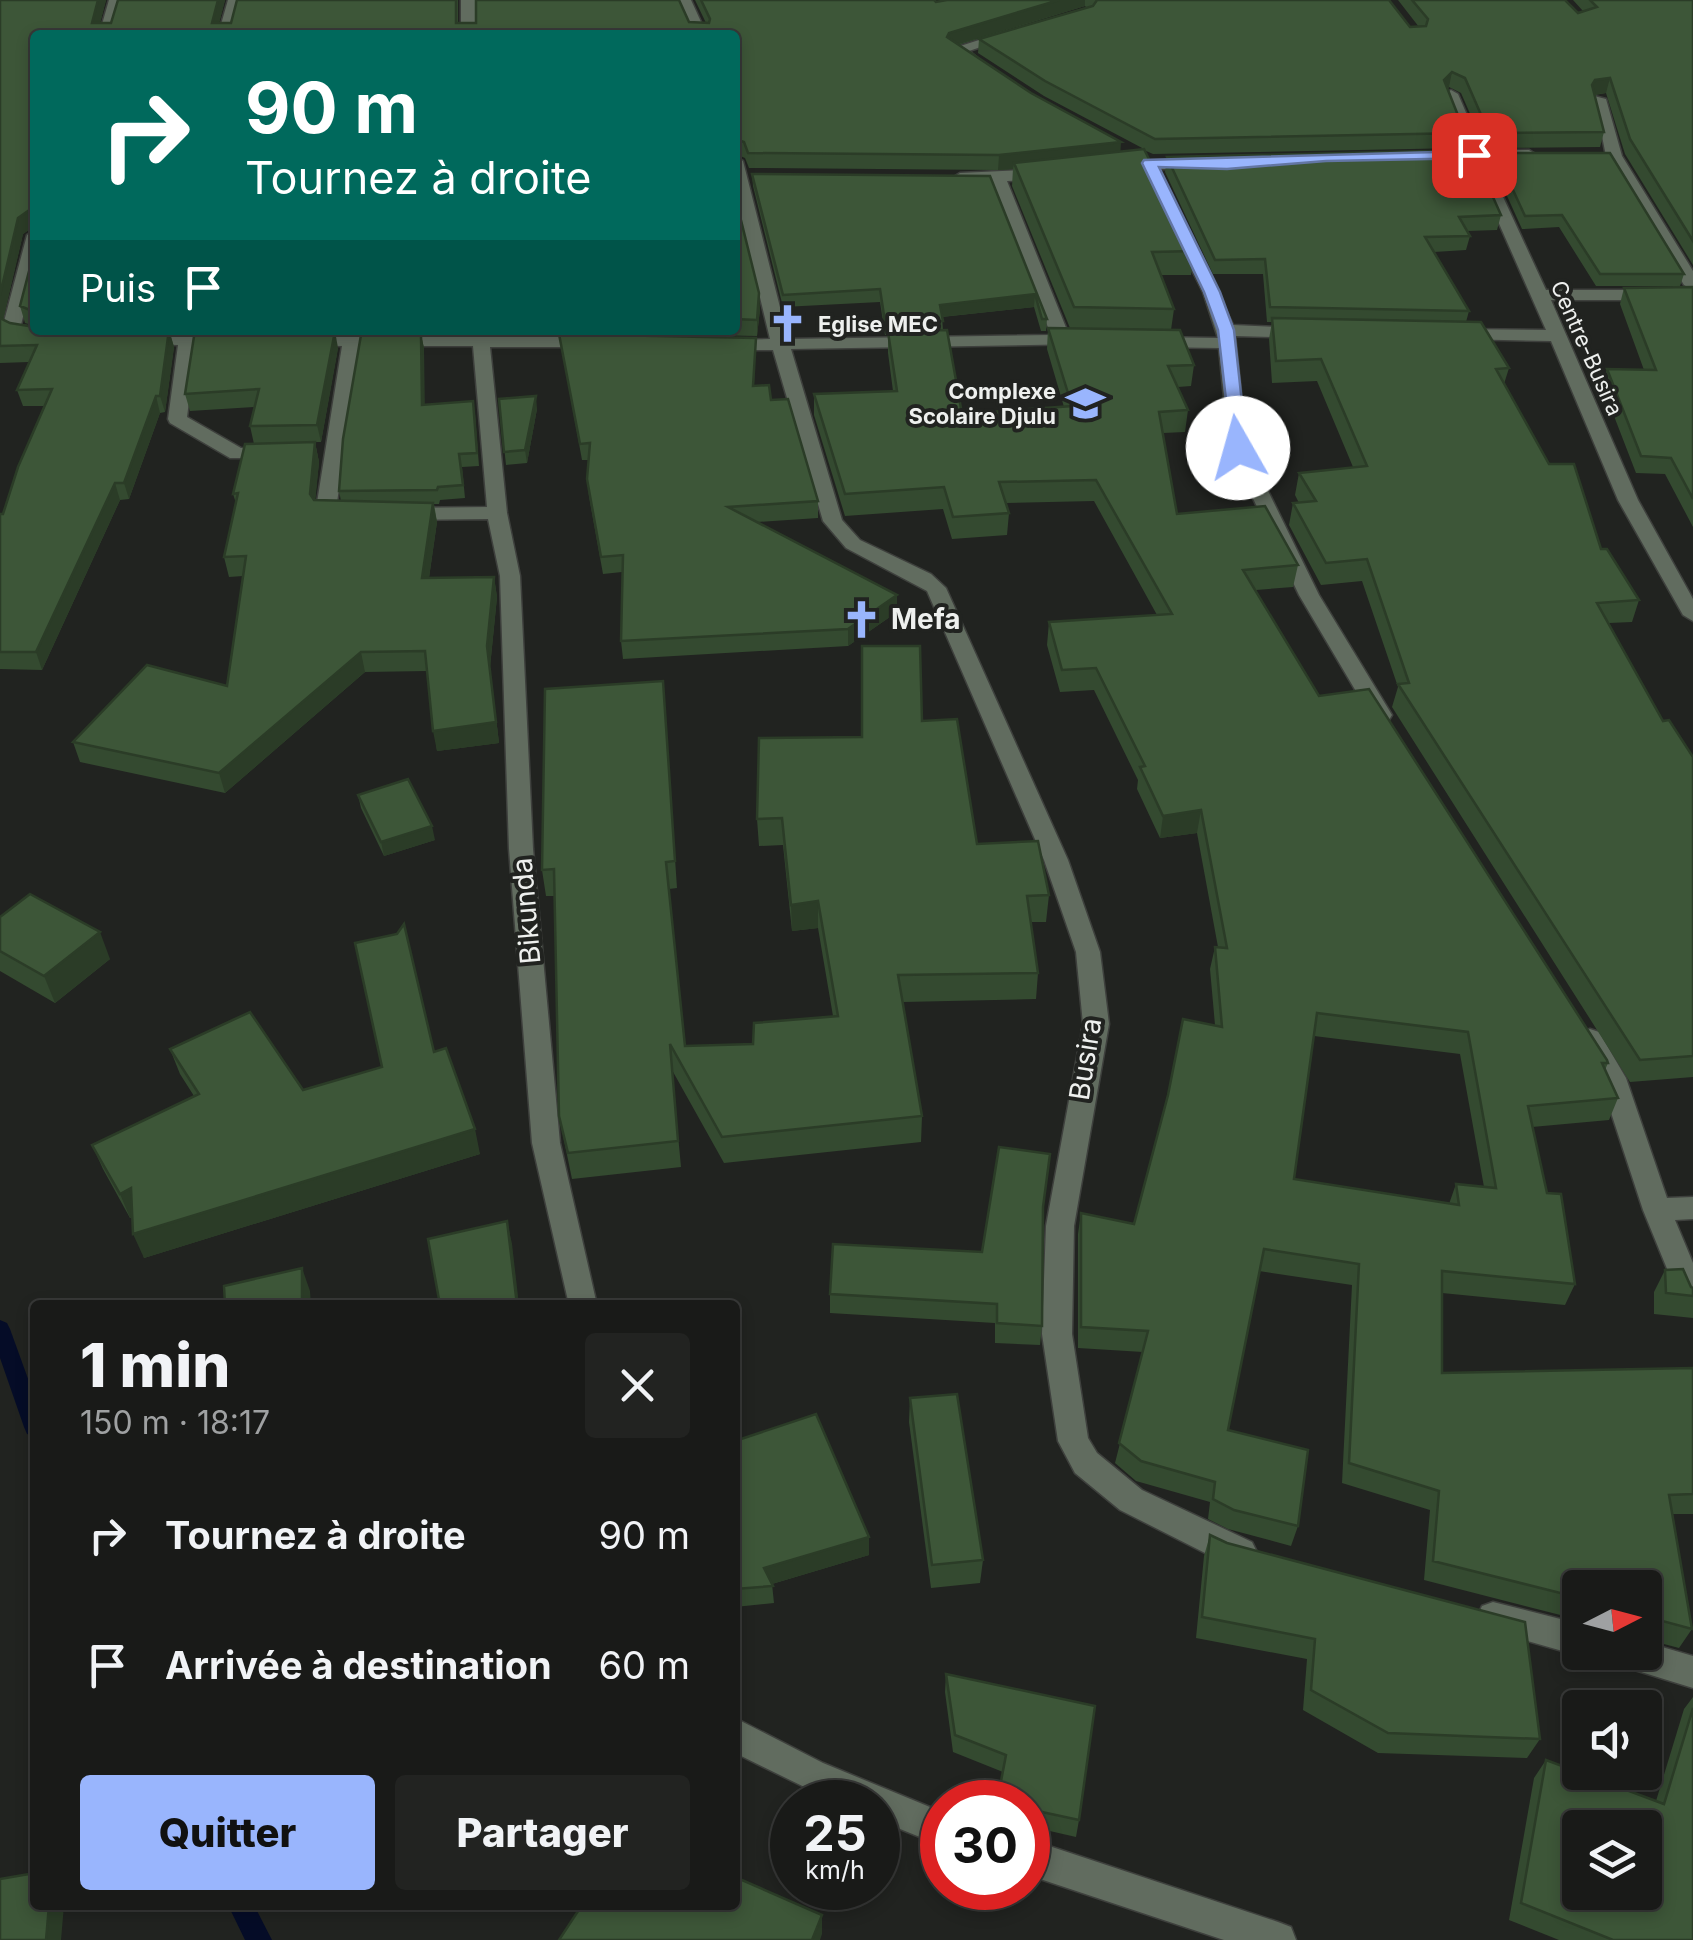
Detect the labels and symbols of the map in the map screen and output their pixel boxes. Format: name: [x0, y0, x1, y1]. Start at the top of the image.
pin: [1432, 113, 1517, 198]
street label: Centre-Busira: [1546, 277, 1628, 419]
church icon: Eglise MEC: [767, 303, 809, 345]
place label: Eglise MEC: [818, 311, 938, 337]
place label: Complexe Scolaire Djulu: [909, 378, 1056, 429]
school or university icon: Complexe Scolaire Djulu: [1065, 383, 1107, 425]
position arrow: [1186, 396, 1290, 500]
church icon: Mefa: [840, 598, 882, 640]
place label: Mefa: [891, 602, 961, 636]
street label: Bikunda: [504, 857, 548, 965]
street label: Busira: [1062, 1015, 1108, 1103]
north arrow: [1562, 1570, 1662, 1670]
speed limit sign: 30: [920, 1780, 1050, 1910]

